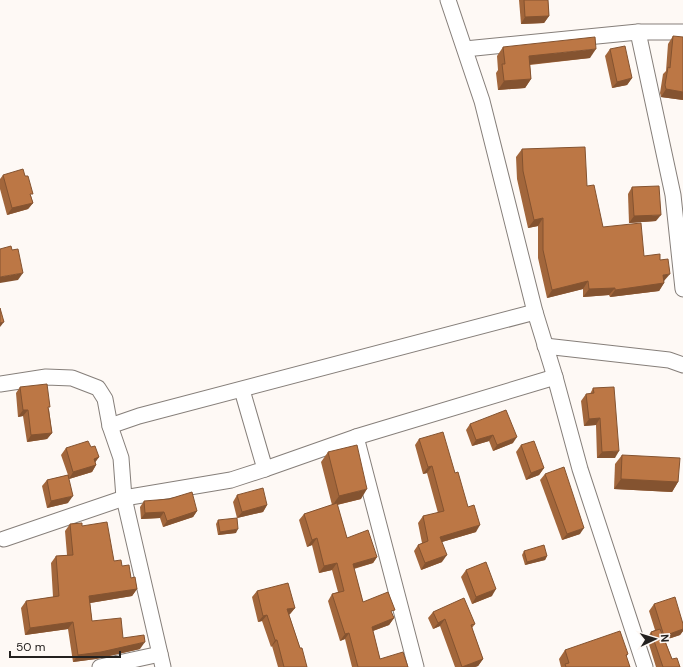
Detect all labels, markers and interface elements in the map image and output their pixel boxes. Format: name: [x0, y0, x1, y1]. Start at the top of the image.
north arrow: [635, 619, 675, 659]
scale bar: [10, 633, 120, 659]
text: N: [658, 634, 672, 643]
text: 50 m: [16, 639, 45, 655]

